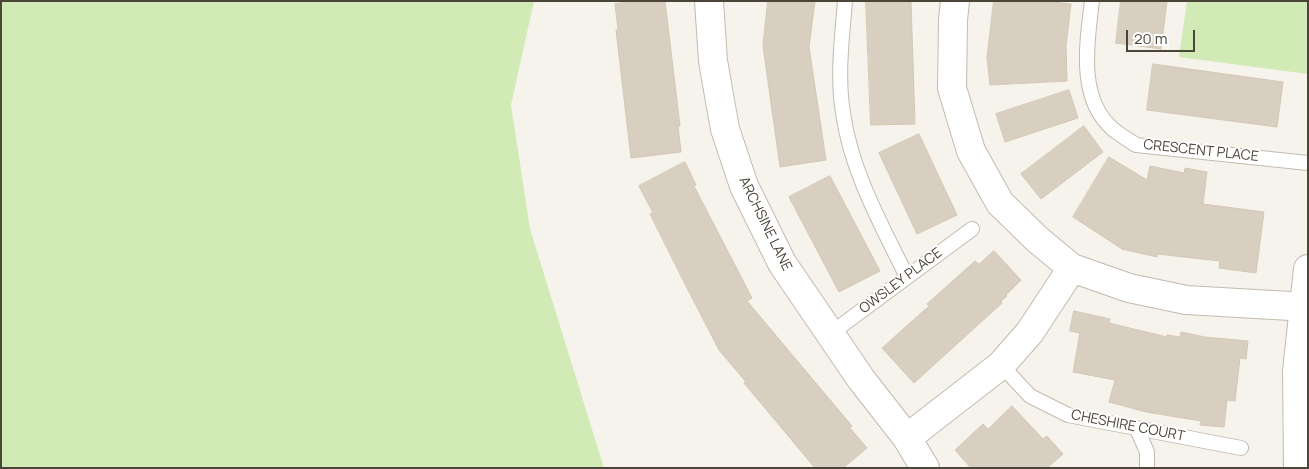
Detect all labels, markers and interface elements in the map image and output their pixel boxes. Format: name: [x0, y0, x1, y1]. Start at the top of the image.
scale bar: [1129, 20, 1198, 52]
text: 20 m: [1134, 28, 1167, 49]
street label: CRESCENT PLACE: [1142, 137, 1260, 165]
street label: ARCHSINE LANE: [735, 174, 795, 274]
street label: OWSLEY PLACE: [856, 244, 946, 318]
street label: CHESHIRE COURT: [1070, 407, 1186, 445]

